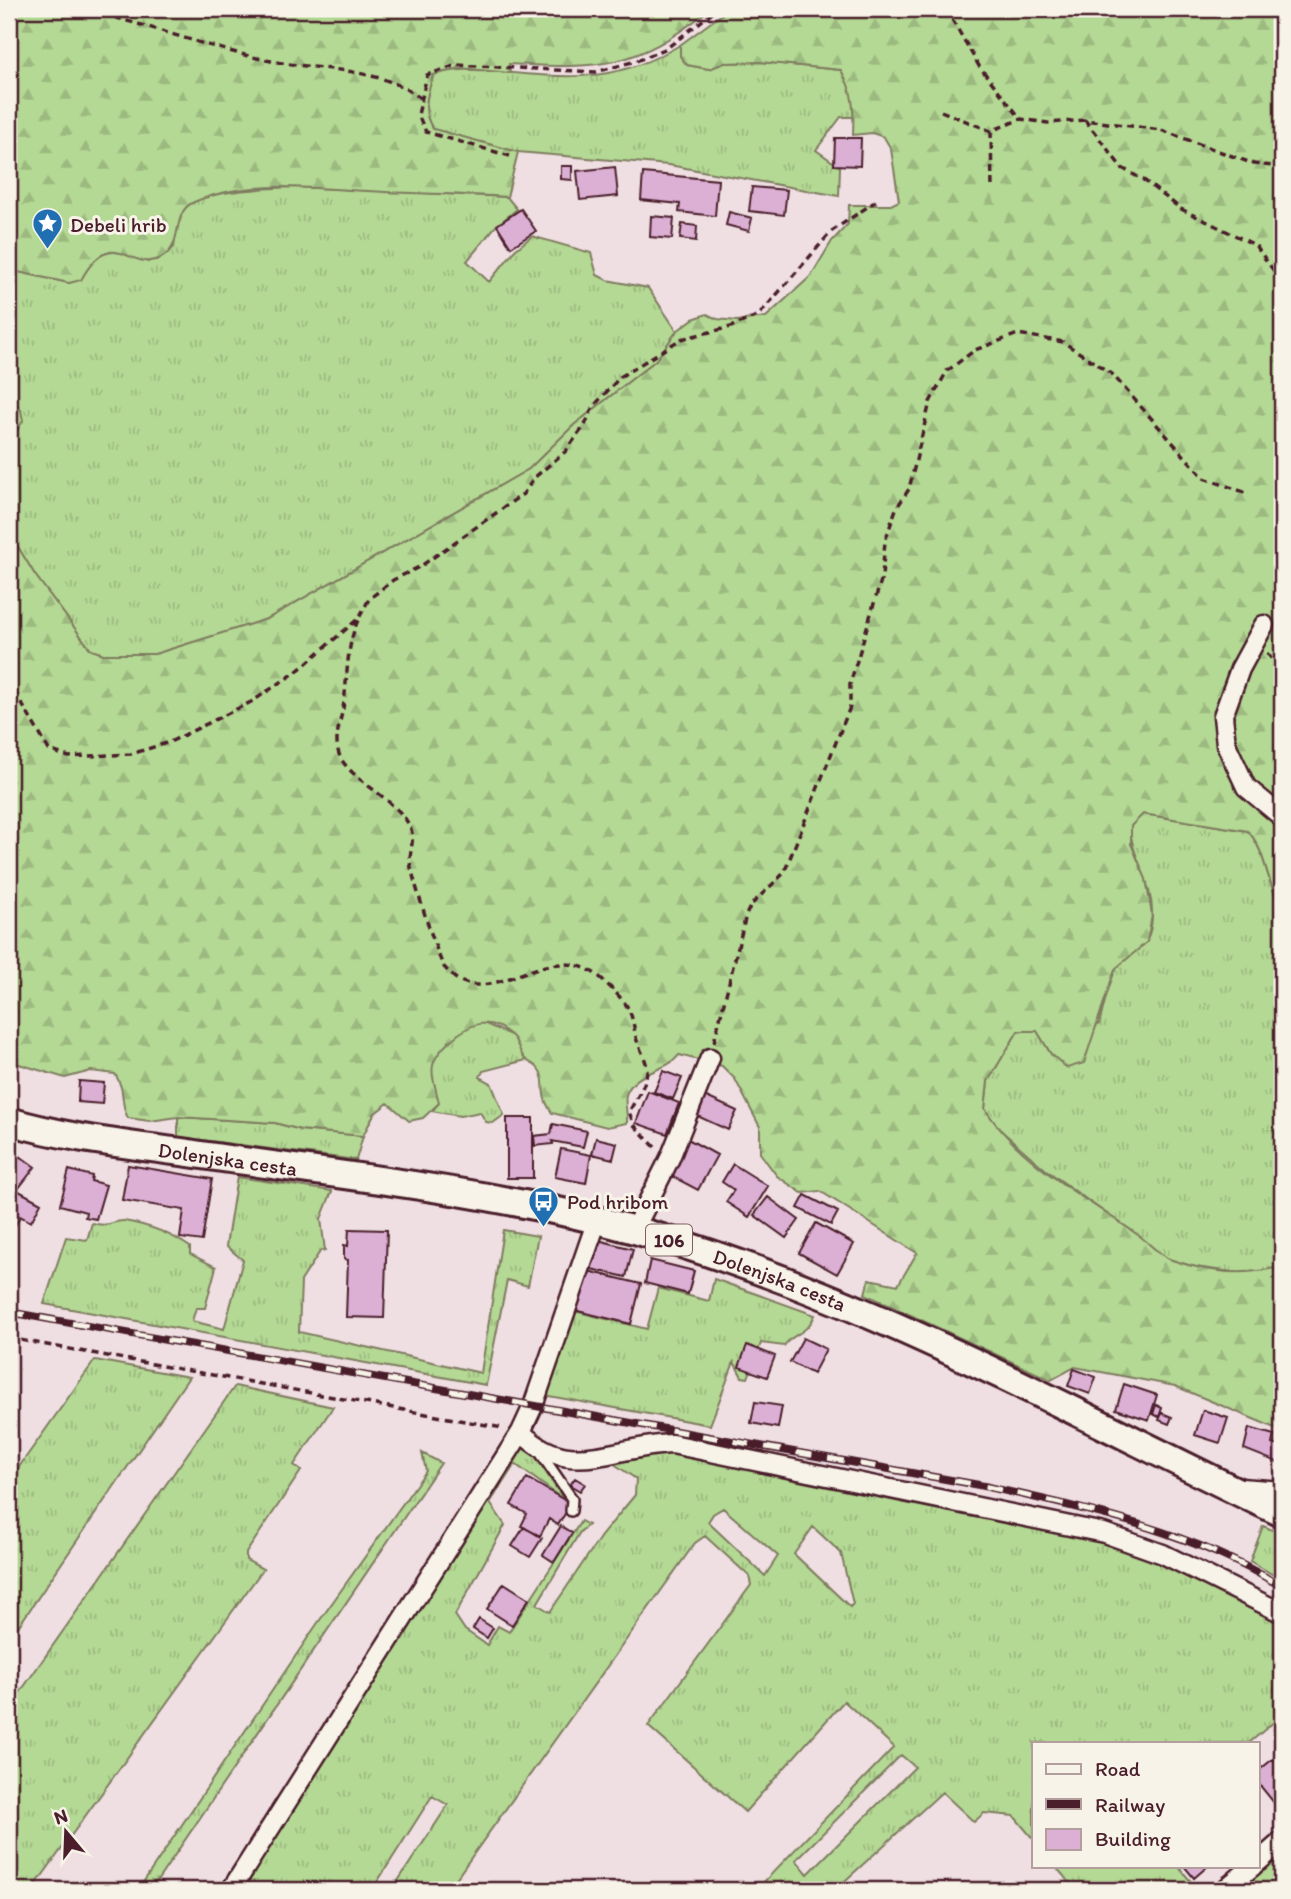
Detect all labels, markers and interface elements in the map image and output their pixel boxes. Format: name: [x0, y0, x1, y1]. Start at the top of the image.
place icon: Debeli hrib: [30, 207, 64, 251]
place label: Debeli hrib: [70, 212, 167, 237]
street label: Dolenjska cesta: [157, 1137, 299, 1181]
bus stop icon: Pod hribom: [527, 1184, 561, 1228]
place label: Pod hribom: [567, 1189, 668, 1214]
road number: 106: [646, 1224, 692, 1256]
street label: Dolenjska cesta: [710, 1243, 850, 1316]
legend: [1032, 1742, 1260, 1868]
text: Road: [1095, 1756, 1141, 1781]
text: Railway: [1095, 1792, 1165, 1817]
north arrow: [32, 1798, 102, 1868]
text: N: [51, 1803, 70, 1829]
text: Building: [1095, 1826, 1171, 1851]

